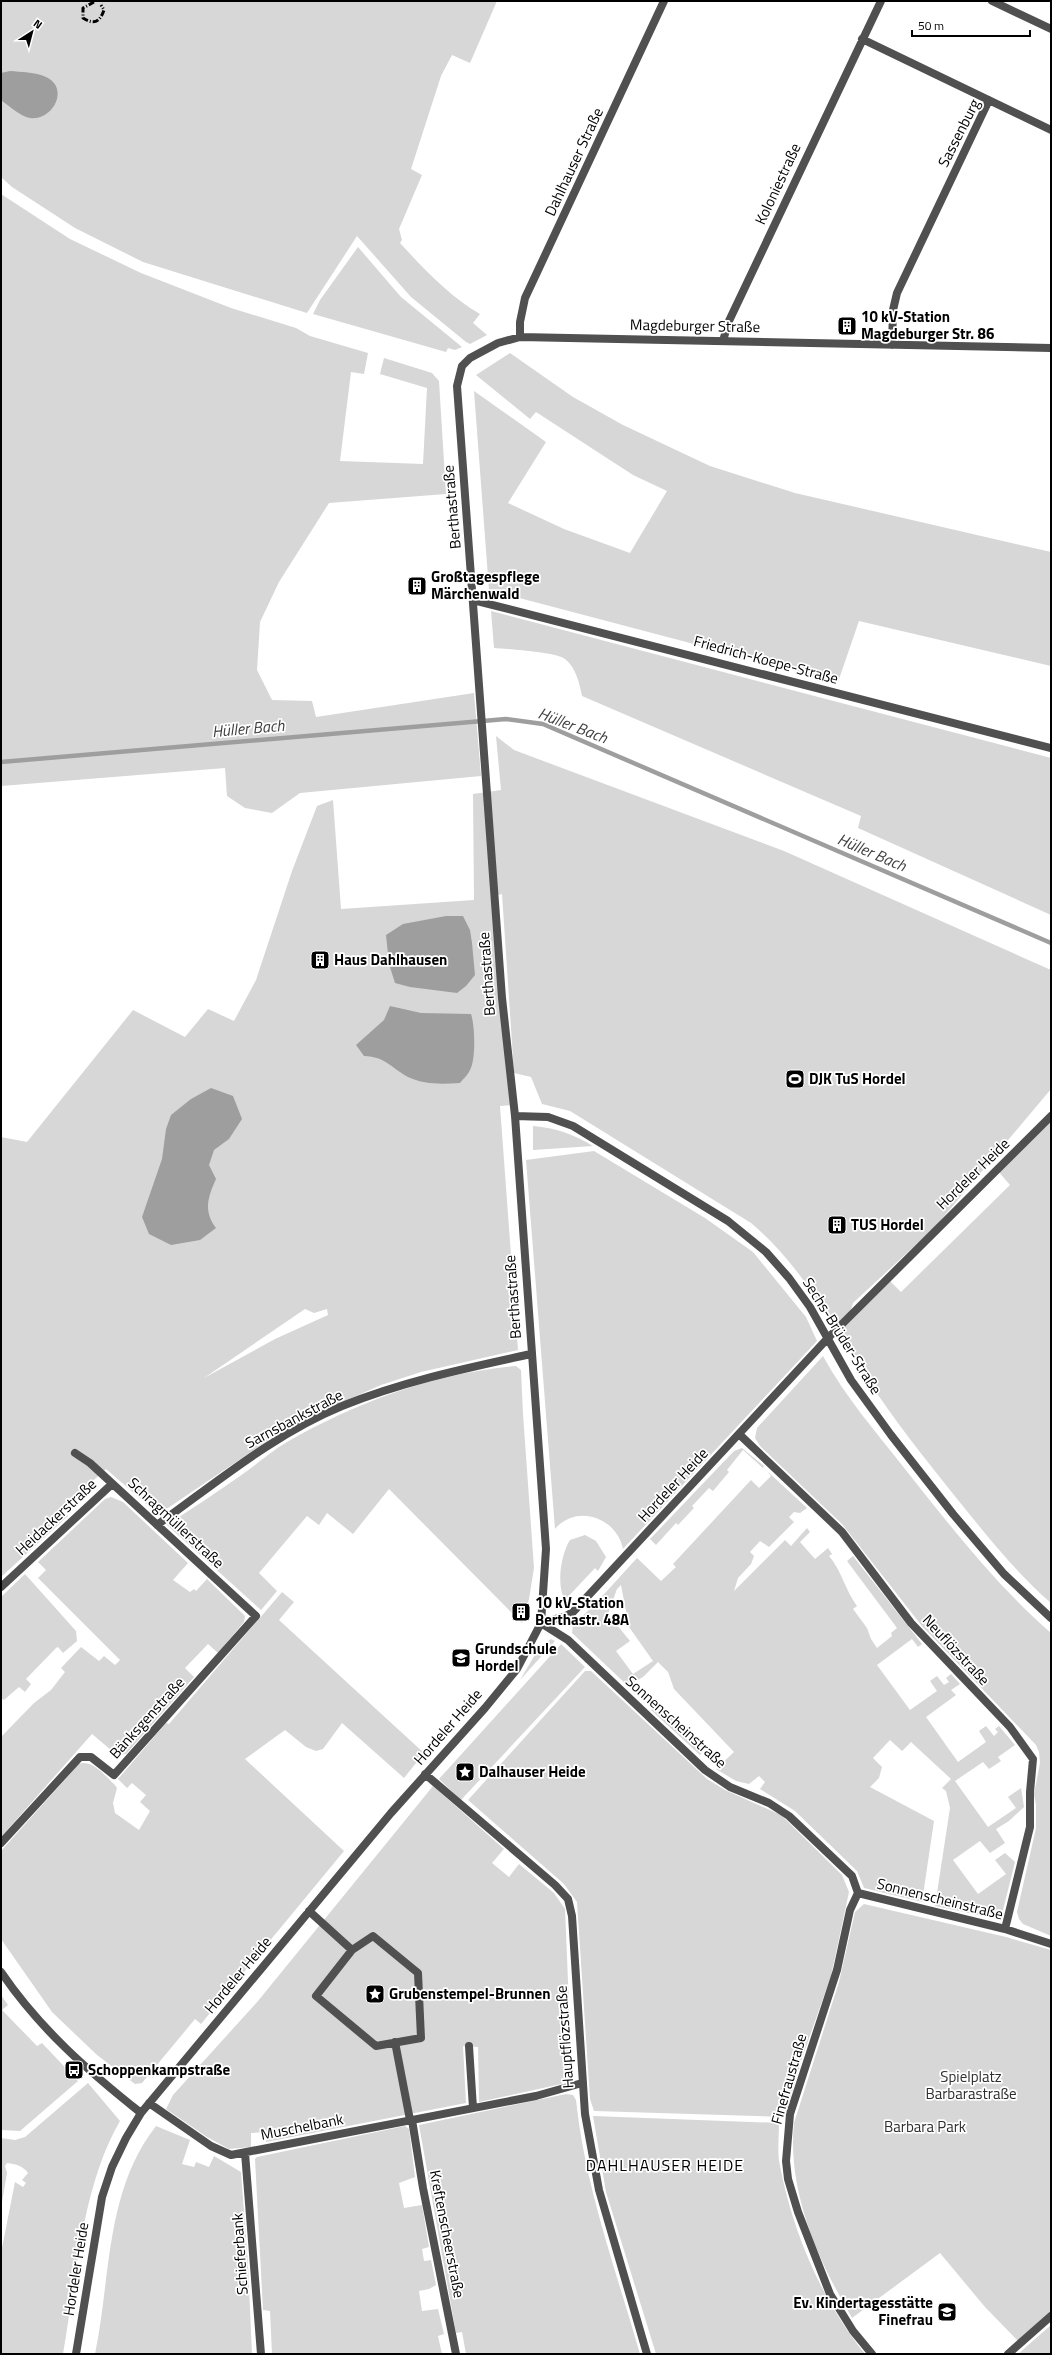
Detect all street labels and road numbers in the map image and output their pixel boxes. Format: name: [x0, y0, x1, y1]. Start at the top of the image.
street label: Sassenburg: [932, 94, 986, 171]
street label: Dahlhauser Straße: [538, 104, 609, 220]
street label: Koloniestraße: [749, 139, 806, 228]
street label: Magdeburger Straße: [630, 313, 760, 338]
street label: Berthastraße: [436, 464, 467, 550]
street label: Friedrich-Koepe-Straße: [691, 629, 841, 690]
street label: Berthastraße: [472, 931, 501, 1017]
street label: Hordeler Heide: [931, 1133, 1015, 1215]
street label: Berthastraße: [498, 1254, 527, 1340]
street label: Sechs-Brüder-Straße: [797, 1273, 888, 1399]
street label: Sarnsbankstraße: [241, 1383, 347, 1454]
street label: Hordeler Heide: [632, 1442, 713, 1527]
street label: Schragmüllerstraße: [123, 1472, 230, 1573]
street label: Heidackerstraße: [10, 1473, 101, 1560]
street label: Neuflözstraße: [917, 1609, 995, 1690]
street label: Sonnenscheinstraße: [621, 1670, 732, 1773]
street label: Bänksgenstraße: [103, 1672, 190, 1764]
street label: Hordeler Heide: [408, 1683, 487, 1770]
street label: Sonnenscheinstraße: [875, 1872, 1006, 1925]
street label: Hordeler Heide: [198, 1931, 277, 2018]
street label: Hauptflözstraße: [549, 1985, 580, 2089]
street label: Finefraustraße: [765, 2031, 812, 2127]
street label: Muschelbank: [259, 2107, 345, 2146]
street label: Kreftenscheerstraße: [424, 2168, 471, 2300]
street label: Schieferbank: [225, 2212, 254, 2296]
street label: Hordeler Heide: [57, 2220, 94, 2317]

